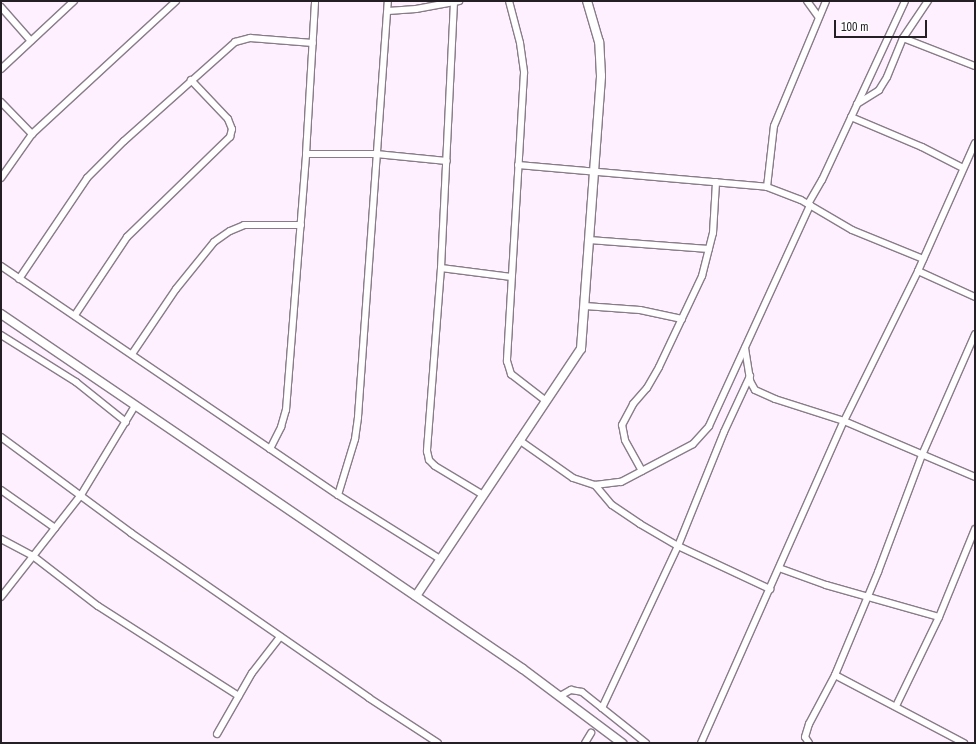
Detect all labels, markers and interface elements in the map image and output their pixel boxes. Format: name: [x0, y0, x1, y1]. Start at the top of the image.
scale bar: [836, 12, 929, 38]
text: 100 m: [841, 19, 868, 35]

